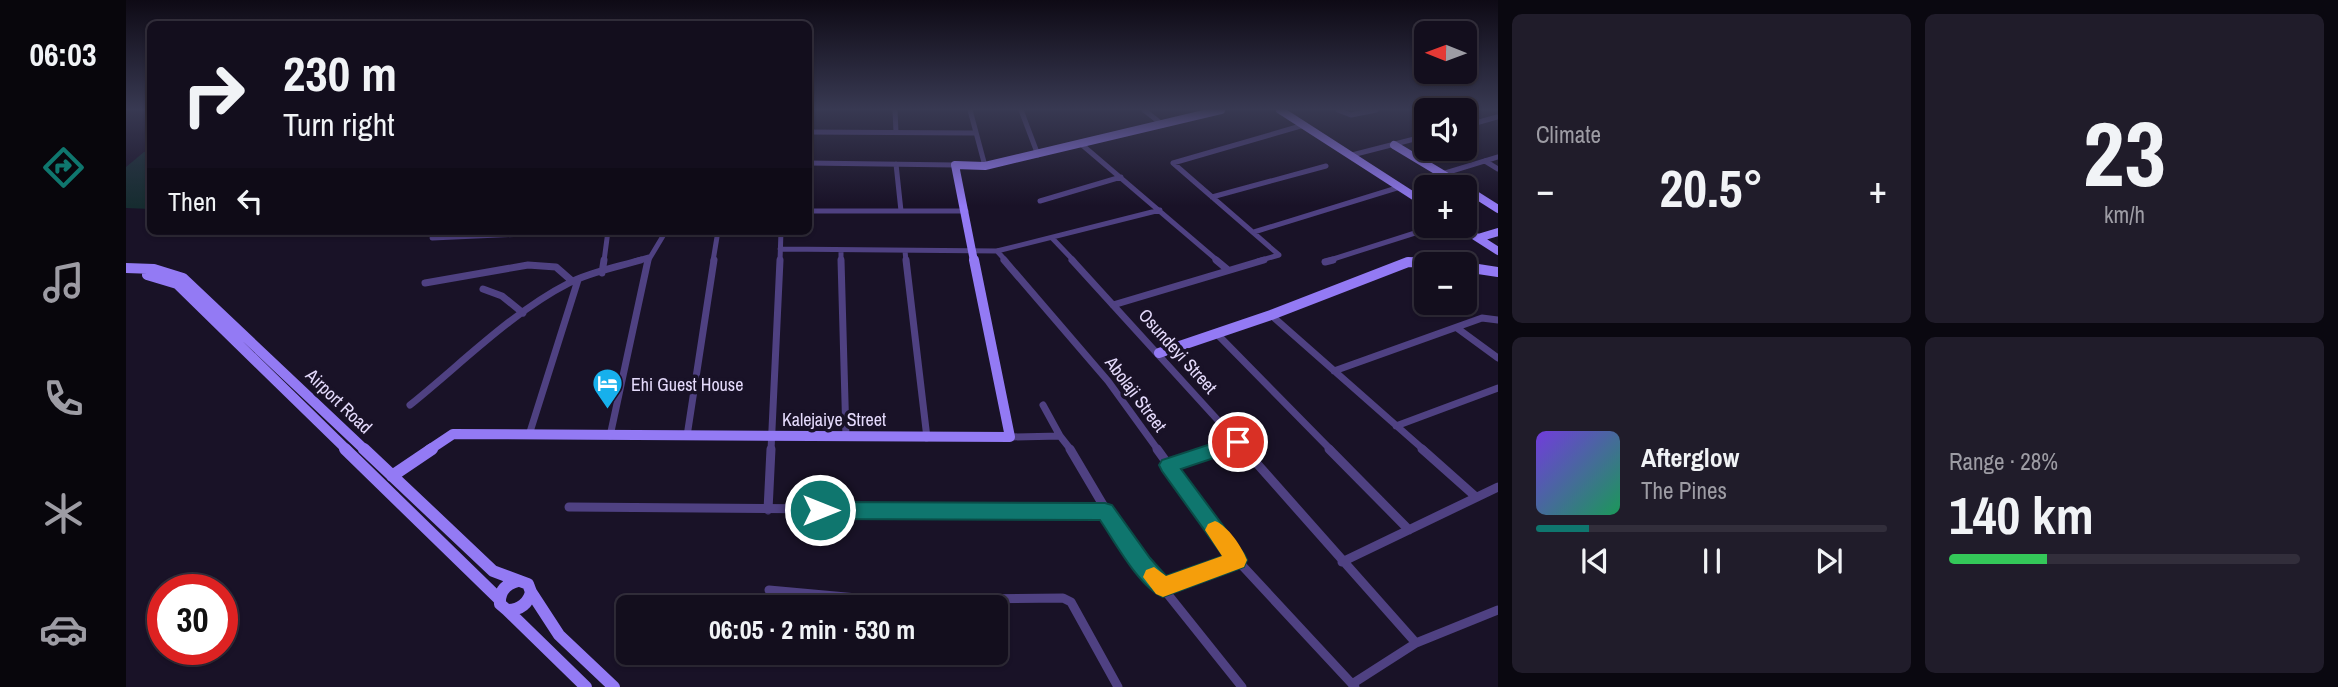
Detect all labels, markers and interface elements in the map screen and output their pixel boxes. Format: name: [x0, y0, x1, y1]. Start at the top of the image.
north arrow: [1414, 21, 1477, 84]
map controls: [1414, 21, 1477, 315]
text: 06:03: [29, 33, 97, 76]
text: 230 m: [283, 40, 397, 106]
icon: right: [168, 49, 259, 140]
text: 23: [2083, 92, 2166, 214]
button: sound: [1414, 98, 1477, 161]
text: Turn right: [283, 103, 395, 146]
text: Climate: [1536, 119, 1601, 150]
icon: directions: [39, 143, 88, 192]
text: 20.5°: [1660, 153, 1763, 223]
text: −: [1536, 164, 1554, 215]
text: +: [1869, 164, 1887, 215]
button: +: [1414, 175, 1477, 238]
icon: left: [231, 182, 269, 220]
text: Then: [168, 184, 217, 219]
text: km/h: [2104, 199, 2145, 230]
button: −: [1414, 252, 1477, 315]
icon: music: [39, 258, 88, 307]
street label: Osundeyi Street: [1133, 303, 1223, 399]
street label: Abolaji Street: [1099, 350, 1173, 437]
street label: Airport Road: [299, 362, 378, 439]
hotel icon: Ehi Guest House: [591, 367, 625, 411]
place label: Ehi Guest House: [631, 372, 743, 397]
icon: phone: [39, 374, 88, 423]
street label: Kalejaiye Street: [782, 407, 886, 432]
pin: [1208, 412, 1268, 472]
icon: arrive: [1219, 423, 1257, 461]
text: Afterglow: [1641, 440, 1739, 475]
text: Range · 28%: [1949, 446, 2058, 477]
position arrow: [783, 473, 857, 547]
text: The Pines: [1641, 475, 1727, 506]
text: 140 km: [1949, 480, 2094, 550]
icon: climate: [39, 489, 88, 538]
icon: previous: [1576, 542, 1614, 580]
icon: pause: [1693, 542, 1731, 580]
icon: next: [1810, 542, 1848, 580]
speed limit sign: 30: [147, 574, 238, 665]
icon: car: [39, 605, 88, 654]
text: 06:05 · 2 min · 530 m: [709, 612, 915, 647]

